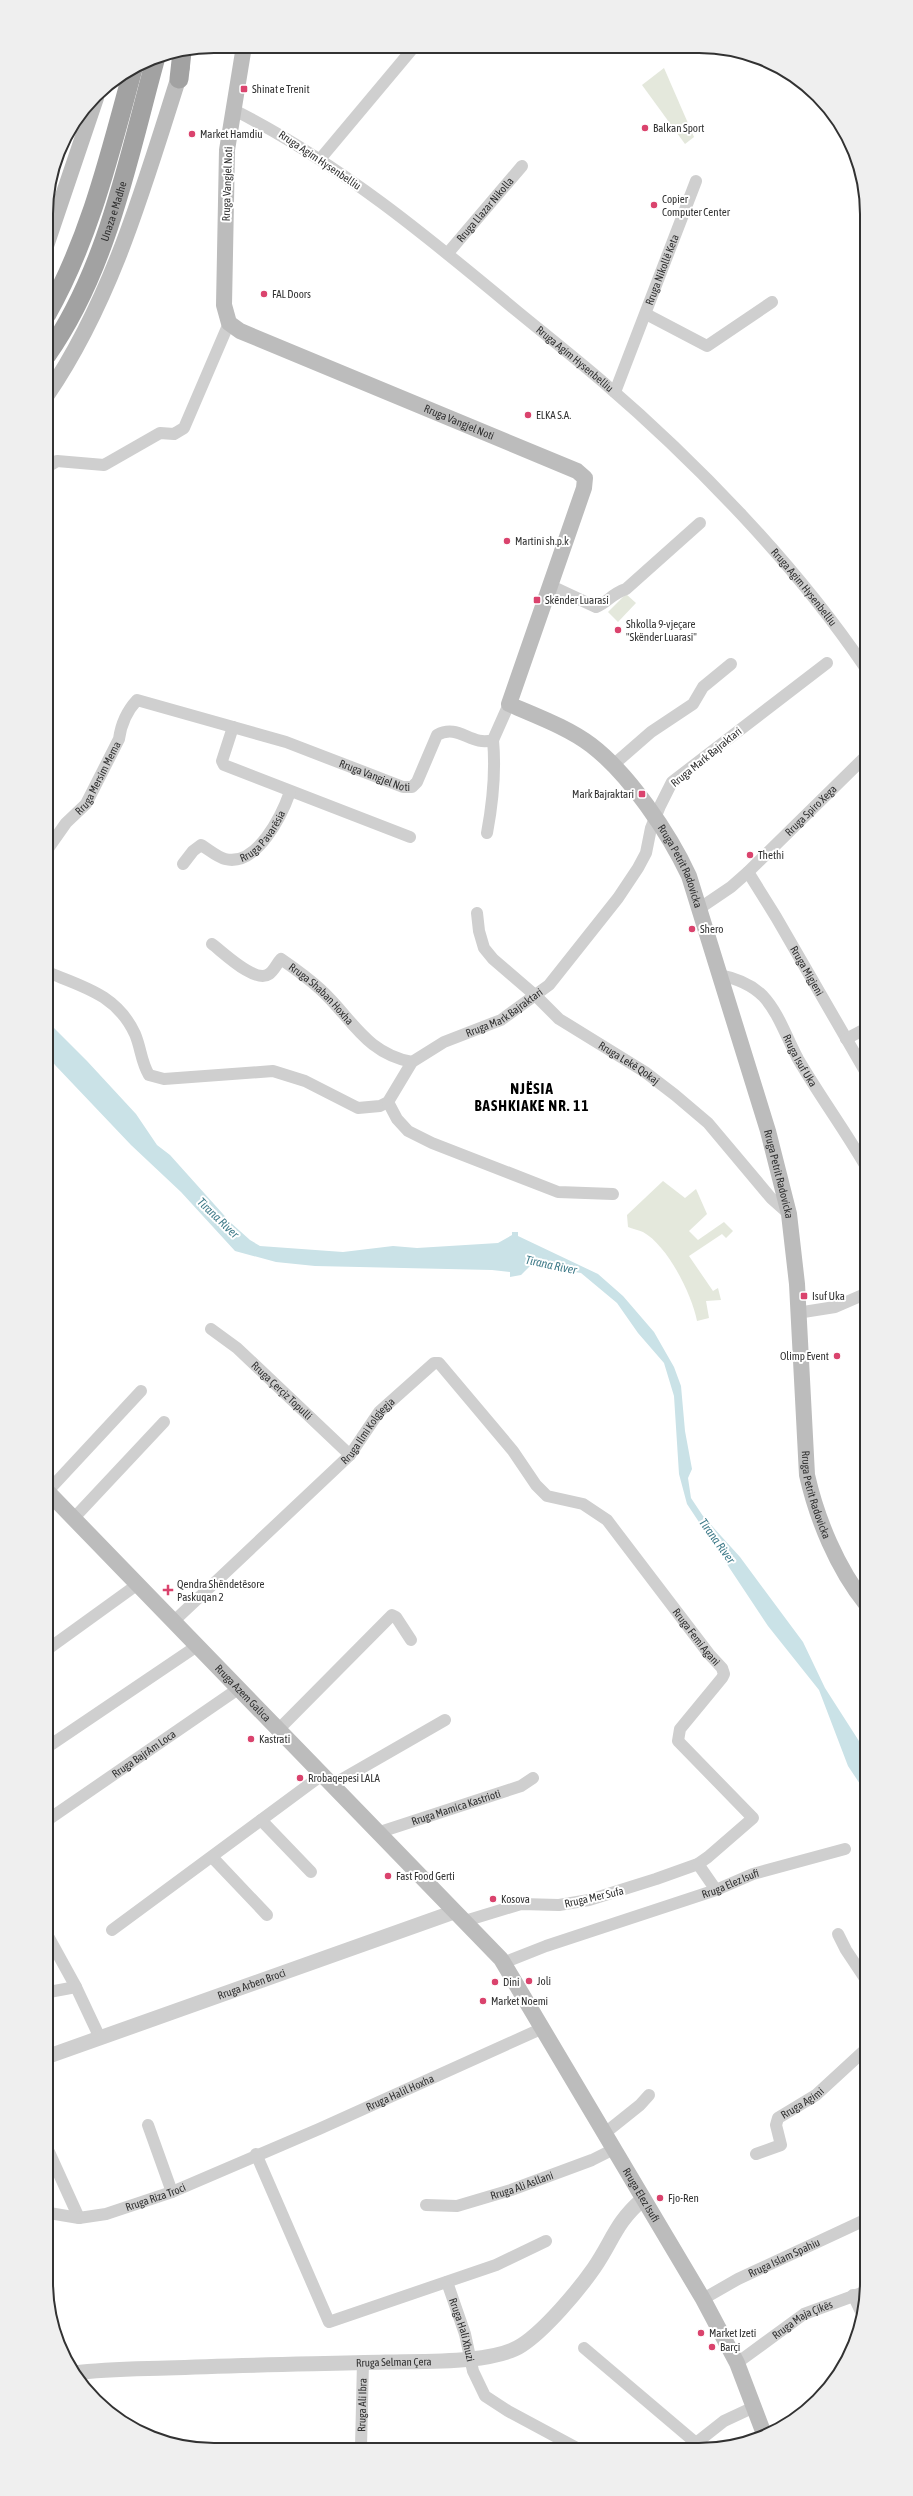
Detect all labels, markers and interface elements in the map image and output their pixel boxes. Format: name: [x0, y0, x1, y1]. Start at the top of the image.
place label: Shinat e Trenit: [252, 83, 310, 95]
marker: Shinat e Trenit: [239, 84, 249, 94]
place label: Balkan Sport: [653, 122, 704, 134]
marker: Balkan Sport: [640, 123, 650, 133]
place label: Market Hamdiu: [200, 128, 263, 140]
street label: Rruga Agim Hysenbelliu: [277, 128, 363, 192]
marker: Market Hamdiu: [187, 129, 197, 139]
street label: Rruga Vangjel Noti: [220, 146, 234, 222]
street label: Rruga Llazar Nikolla: [454, 175, 516, 244]
street label: Unaza e Madhe: [98, 180, 129, 243]
place label: Copier Computer Center: [662, 193, 731, 218]
marker: Copier Computer Center: [649, 200, 659, 210]
street label: Rruga Nikollë Keta: [643, 233, 681, 307]
place label: FAL Doors: [272, 288, 311, 300]
marker: FAL Doors: [259, 289, 269, 299]
street label: Rruga Agim Hysenbelliu: [534, 323, 616, 394]
street label: Rruga Vangjel Noti: [422, 402, 496, 442]
place label: ELKA S.A.: [536, 409, 571, 421]
marker: ELKA S.A.: [523, 410, 533, 420]
place label: Martini sh.p.k: [515, 535, 569, 547]
marker: Martini sh.p.k: [502, 536, 512, 546]
street label: Rruga Agim Hysenbelliu: [769, 546, 839, 628]
place label: Skënder Luarasi: [545, 594, 609, 606]
marker: Skënder Luarasi: [532, 595, 542, 605]
place label: Shkolla 9-vjeçare "Skënder Luarasi": [626, 618, 697, 643]
marker: Shkolla 9-vjeçare "Skënder Luarasi": [613, 625, 623, 635]
street label: Rruga Mark Bajraktari: [668, 725, 744, 789]
street label: Rruga Mersim Mema: [73, 739, 123, 817]
street label: Rruga Vangjel Noti: [338, 757, 410, 793]
street label: Rruga Spiro Xega: [783, 783, 839, 838]
place label: Mark Bajraktari: [572, 788, 634, 800]
marker: Mark Bajraktari: [637, 789, 647, 799]
street label: Rruga Pavarësia: [238, 808, 287, 864]
street label: Rruga Petrit Radovicka: [655, 822, 704, 909]
place label: Thethi: [758, 849, 784, 861]
marker: Thethi: [745, 850, 755, 860]
place label: Shero: [700, 923, 723, 935]
marker: Shero: [687, 924, 697, 934]
street label: Rruga Migjeni: [788, 944, 826, 998]
street label: Rruga Shaban Hoxha: [287, 961, 356, 1027]
street label: Rruga Mark Bajraktari: [464, 986, 545, 1039]
street label: Rruga Isuf Uka: [781, 1032, 819, 1089]
street label: Rruga Lekë Qokaj: [597, 1039, 662, 1087]
district label: NJËSIA BASHKIAKE NR. 11: [475, 1080, 589, 1114]
street label: Rruga Petrit Radovicka: [762, 1128, 795, 1219]
water label: Tirana River: [194, 1195, 242, 1241]
water label: Tirana River: [524, 1253, 578, 1277]
place label: Isuf Uka: [812, 1290, 845, 1302]
marker: Isuf Uka: [799, 1291, 809, 1301]
place label: Olimp Event: [780, 1350, 829, 1362]
marker: Olimp Event: [832, 1351, 842, 1361]
street label: Rruga Çerçiz Topulli: [249, 1359, 315, 1422]
street label: Rruga Ilmi Kolgjegja: [338, 1395, 397, 1466]
street label: Rruga Petrit Radovicka: [800, 1450, 833, 1541]
water label: Tirana River: [696, 1516, 738, 1567]
place label: Qendra Shëndetësore Paskuqan 2: [177, 1578, 264, 1603]
marker: Qendra Shëndetësore Paskuqan 2: [162, 1584, 174, 1596]
street label: Rruga Femi Agani: [670, 1606, 723, 1668]
street label: Rruga Azem Galica: [213, 1662, 273, 1724]
street label: Rruga BajrAm Loca: [110, 1728, 178, 1780]
place label: Kastrati: [259, 1733, 290, 1745]
marker: Kastrati: [246, 1734, 256, 1744]
place label: Rrobaqepesi LALA: [308, 1772, 380, 1784]
marker: Rrobaqepesi LALA: [295, 1773, 305, 1783]
street label: Rruga Mamica Kastrioti: [410, 1787, 502, 1827]
street label: Rruga Elez Isufi: [700, 1867, 760, 1900]
place label: Fast Food Gerti: [396, 1870, 455, 1882]
marker: Fast Food Gerti: [383, 1871, 393, 1881]
street label: Rruga Mer Sufa: [563, 1884, 625, 1910]
place label: Kosova: [501, 1893, 530, 1905]
marker: Kosova: [488, 1894, 498, 1904]
street label: Rruga Arben Broci: [216, 1966, 287, 2002]
place label: Joli: [537, 1975, 551, 1987]
place label: Dini: [503, 1976, 520, 1988]
marker: Joli: [524, 1976, 534, 1986]
marker: Dini: [490, 1977, 500, 1987]
place label: Market Noemi: [491, 1995, 548, 2007]
marker: Market Noemi: [478, 1996, 488, 2006]
street label: Rruga Halil Hoxha: [364, 2072, 436, 2113]
street label: Rruga Agimi: [779, 2085, 826, 2121]
street label: Rruga Elez Isufi: [620, 2166, 662, 2224]
street label: Rruga Ali Asllani: [489, 2169, 555, 2202]
street label: Rruga Riza Troci: [124, 2181, 187, 2213]
place label: Fjo-Ren: [668, 2192, 699, 2204]
marker: Fjo-Ren: [655, 2193, 665, 2203]
street label: Rruga Islam Spahiu: [746, 2236, 822, 2279]
street label: Rruga Hali Xhuzi: [447, 2296, 477, 2363]
street label: Rruga Maja Çikës: [770, 2298, 834, 2341]
place label: Market Izeti: [709, 2327, 756, 2339]
marker: Market Izeti: [696, 2328, 706, 2338]
place label: Barçi: [720, 2341, 740, 2353]
marker: Barçi: [707, 2342, 717, 2352]
street label: Rruga Selman Çera: [356, 2355, 432, 2369]
street label: Rruga Ali Ibra: [355, 2378, 369, 2432]

